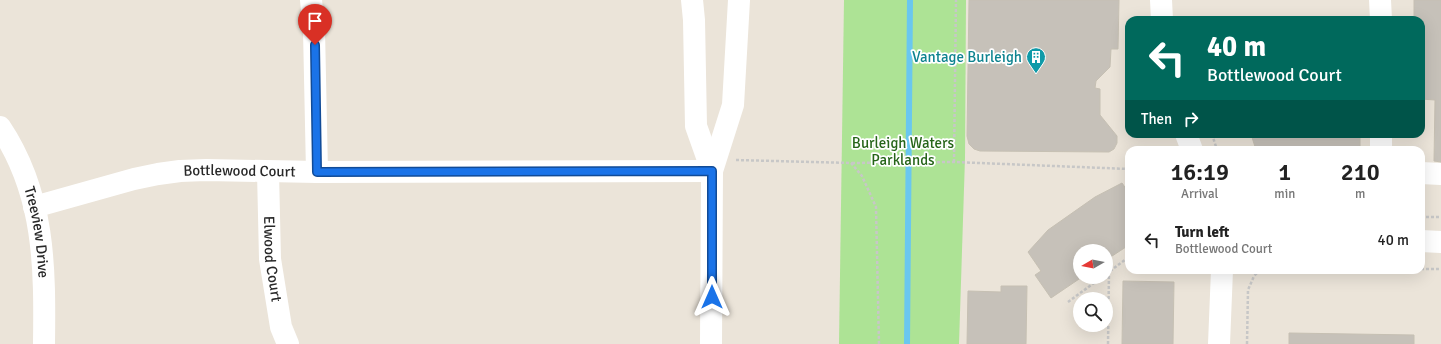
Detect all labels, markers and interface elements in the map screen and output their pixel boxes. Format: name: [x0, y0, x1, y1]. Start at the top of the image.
pin: [298, 4, 332, 45]
icon: arrive: [304, 10, 326, 32]
text: 40 m: [1207, 30, 1266, 64]
icon: left: [1141, 32, 1193, 84]
building icon: Vantage Burleigh: [1025, 46, 1047, 74]
place label: Vantage Burleigh: [912, 48, 1022, 66]
text: Bottlewood Court: [1207, 64, 1342, 86]
icon: right: [1180, 108, 1202, 130]
text: Then: [1141, 110, 1172, 128]
park label: Burleigh Waters Parklands: [852, 134, 955, 169]
text: 16:19: [1170, 157, 1229, 187]
text: 1: [1278, 157, 1291, 187]
text: 210: [1341, 157, 1380, 187]
street label: Bottlewood Court: [183, 161, 296, 181]
street label: Treeview Drive: [20, 184, 53, 278]
text: Arrival: [1181, 186, 1218, 202]
text: min: [1274, 186, 1295, 202]
text: m: [1355, 186, 1365, 202]
street label: Elwood Court: [260, 216, 286, 303]
text: Turn left: [1175, 223, 1229, 241]
icon: left: [1141, 229, 1163, 251]
text: 40 m: [1378, 231, 1409, 249]
text: Bottlewood Court: [1175, 241, 1272, 257]
north arrow: [1073, 244, 1113, 284]
map controls: [1073, 244, 1113, 332]
position arrow: [691, 276, 733, 318]
button: search: [1073, 292, 1113, 332]

